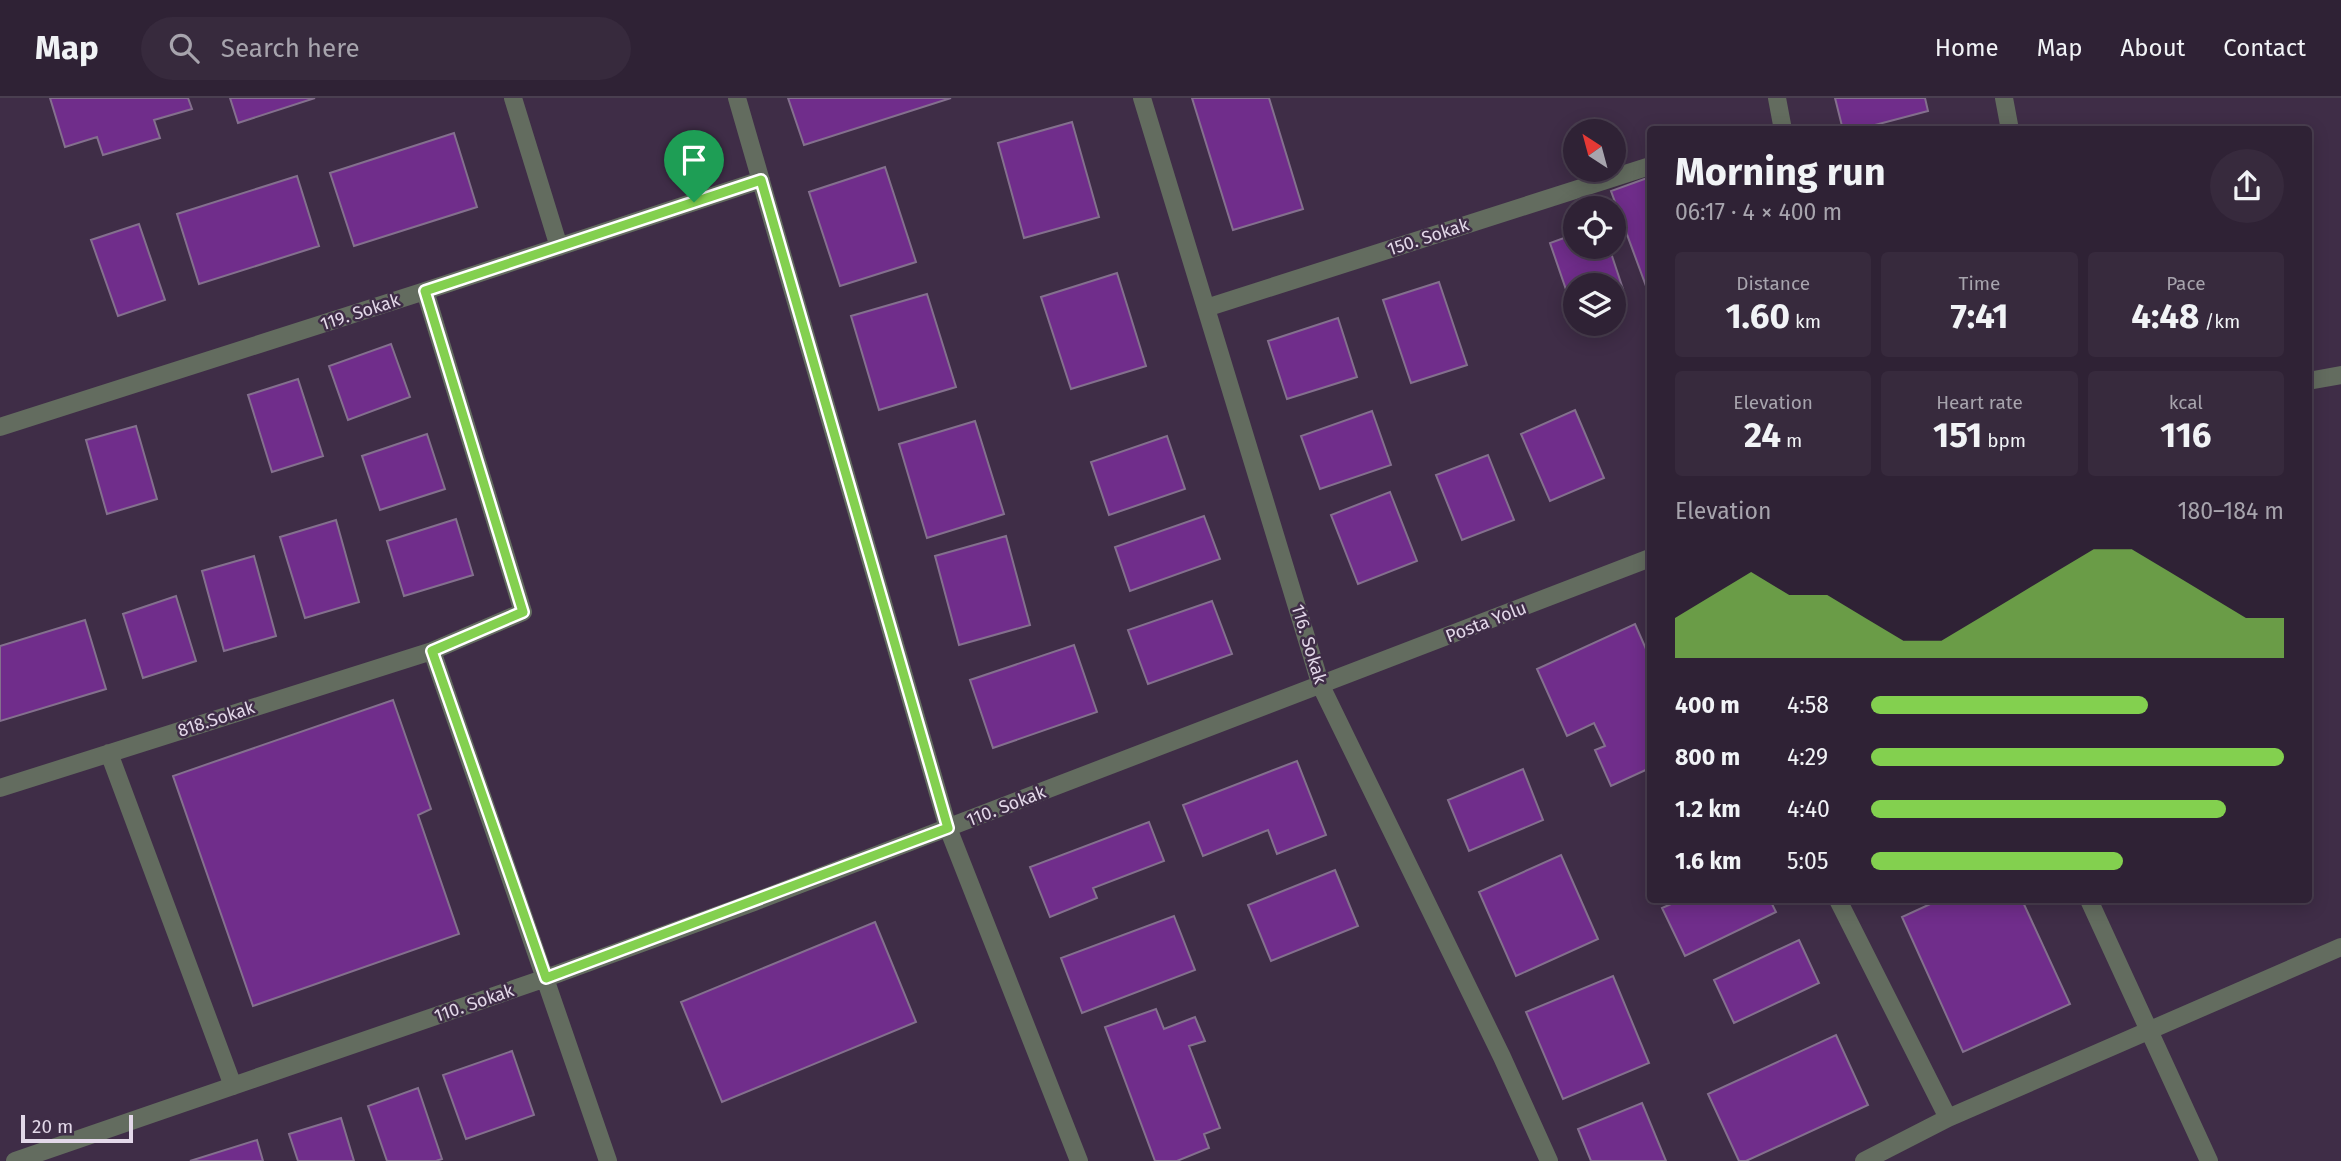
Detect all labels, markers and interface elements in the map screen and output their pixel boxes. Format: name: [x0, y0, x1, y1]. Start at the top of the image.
search box: [141, 17, 631, 80]
text: Map: [35, 28, 99, 68]
icon: search: [165, 29, 203, 67]
text: Search here: [221, 33, 360, 64]
text: Home: [1935, 34, 1999, 62]
text: Map: [2037, 34, 2083, 62]
text: About: [2121, 34, 2185, 62]
text: Contact: [2223, 34, 2306, 62]
north arrow: [1563, 119, 1626, 182]
map controls: [1563, 119, 1626, 336]
pin: [664, 130, 724, 202]
icon: arrive: [675, 141, 713, 179]
text: Morning run: [1675, 149, 1886, 195]
button: share: [2210, 149, 2284, 223]
button: locate: [1563, 196, 1626, 259]
text: 06:17 · 4 × 400 m: [1675, 198, 1842, 226]
street label: 150. Sokak: [1385, 213, 1472, 260]
text: Distance: [1736, 272, 1810, 295]
text: Time: [1959, 272, 2000, 295]
text: Pace: [2166, 272, 2206, 295]
button: layers: [1563, 273, 1626, 336]
street label: 119. Sokak: [318, 289, 403, 335]
text: 1.60: [1725, 295, 1790, 337]
text: 7:41: [1950, 295, 2009, 337]
text: 4:48: [2131, 295, 2199, 337]
text: km: [1790, 310, 1821, 333]
text: /km: [2199, 310, 2240, 333]
text: Elevation: [1733, 391, 1813, 414]
text: Heart rate: [1936, 391, 2023, 414]
text: kcal: [2169, 391, 2203, 414]
text: 24: [1744, 414, 1781, 456]
text: 151: [1933, 414, 1982, 456]
text: 116: [2160, 414, 2212, 456]
text: m: [1781, 429, 1802, 452]
text: bpm: [1982, 429, 2026, 452]
text: Elevation: [1675, 497, 1771, 525]
text: 180–184 m: [2178, 497, 2284, 525]
street label: Posta Yolu: [1442, 597, 1530, 647]
street label: 116. Sokak: [1286, 601, 1332, 687]
text: 400 m: [1675, 691, 1740, 719]
text: 4:58: [1787, 691, 1829, 719]
street label: 818.Sokak: [175, 696, 258, 742]
text: 800 m: [1675, 743, 1740, 771]
text: 4:29: [1787, 743, 1828, 771]
street label: 110. Sokak: [963, 781, 1049, 831]
text: 1.2 km: [1675, 795, 1741, 823]
text: 4:40: [1787, 795, 1830, 823]
text: 1.6 km: [1675, 847, 1742, 875]
text: 5:05: [1787, 847, 1828, 875]
street label: 110. Sokak: [431, 979, 517, 1027]
scale bar: [21, 1112, 133, 1144]
text: 20 m: [32, 1115, 73, 1138]

